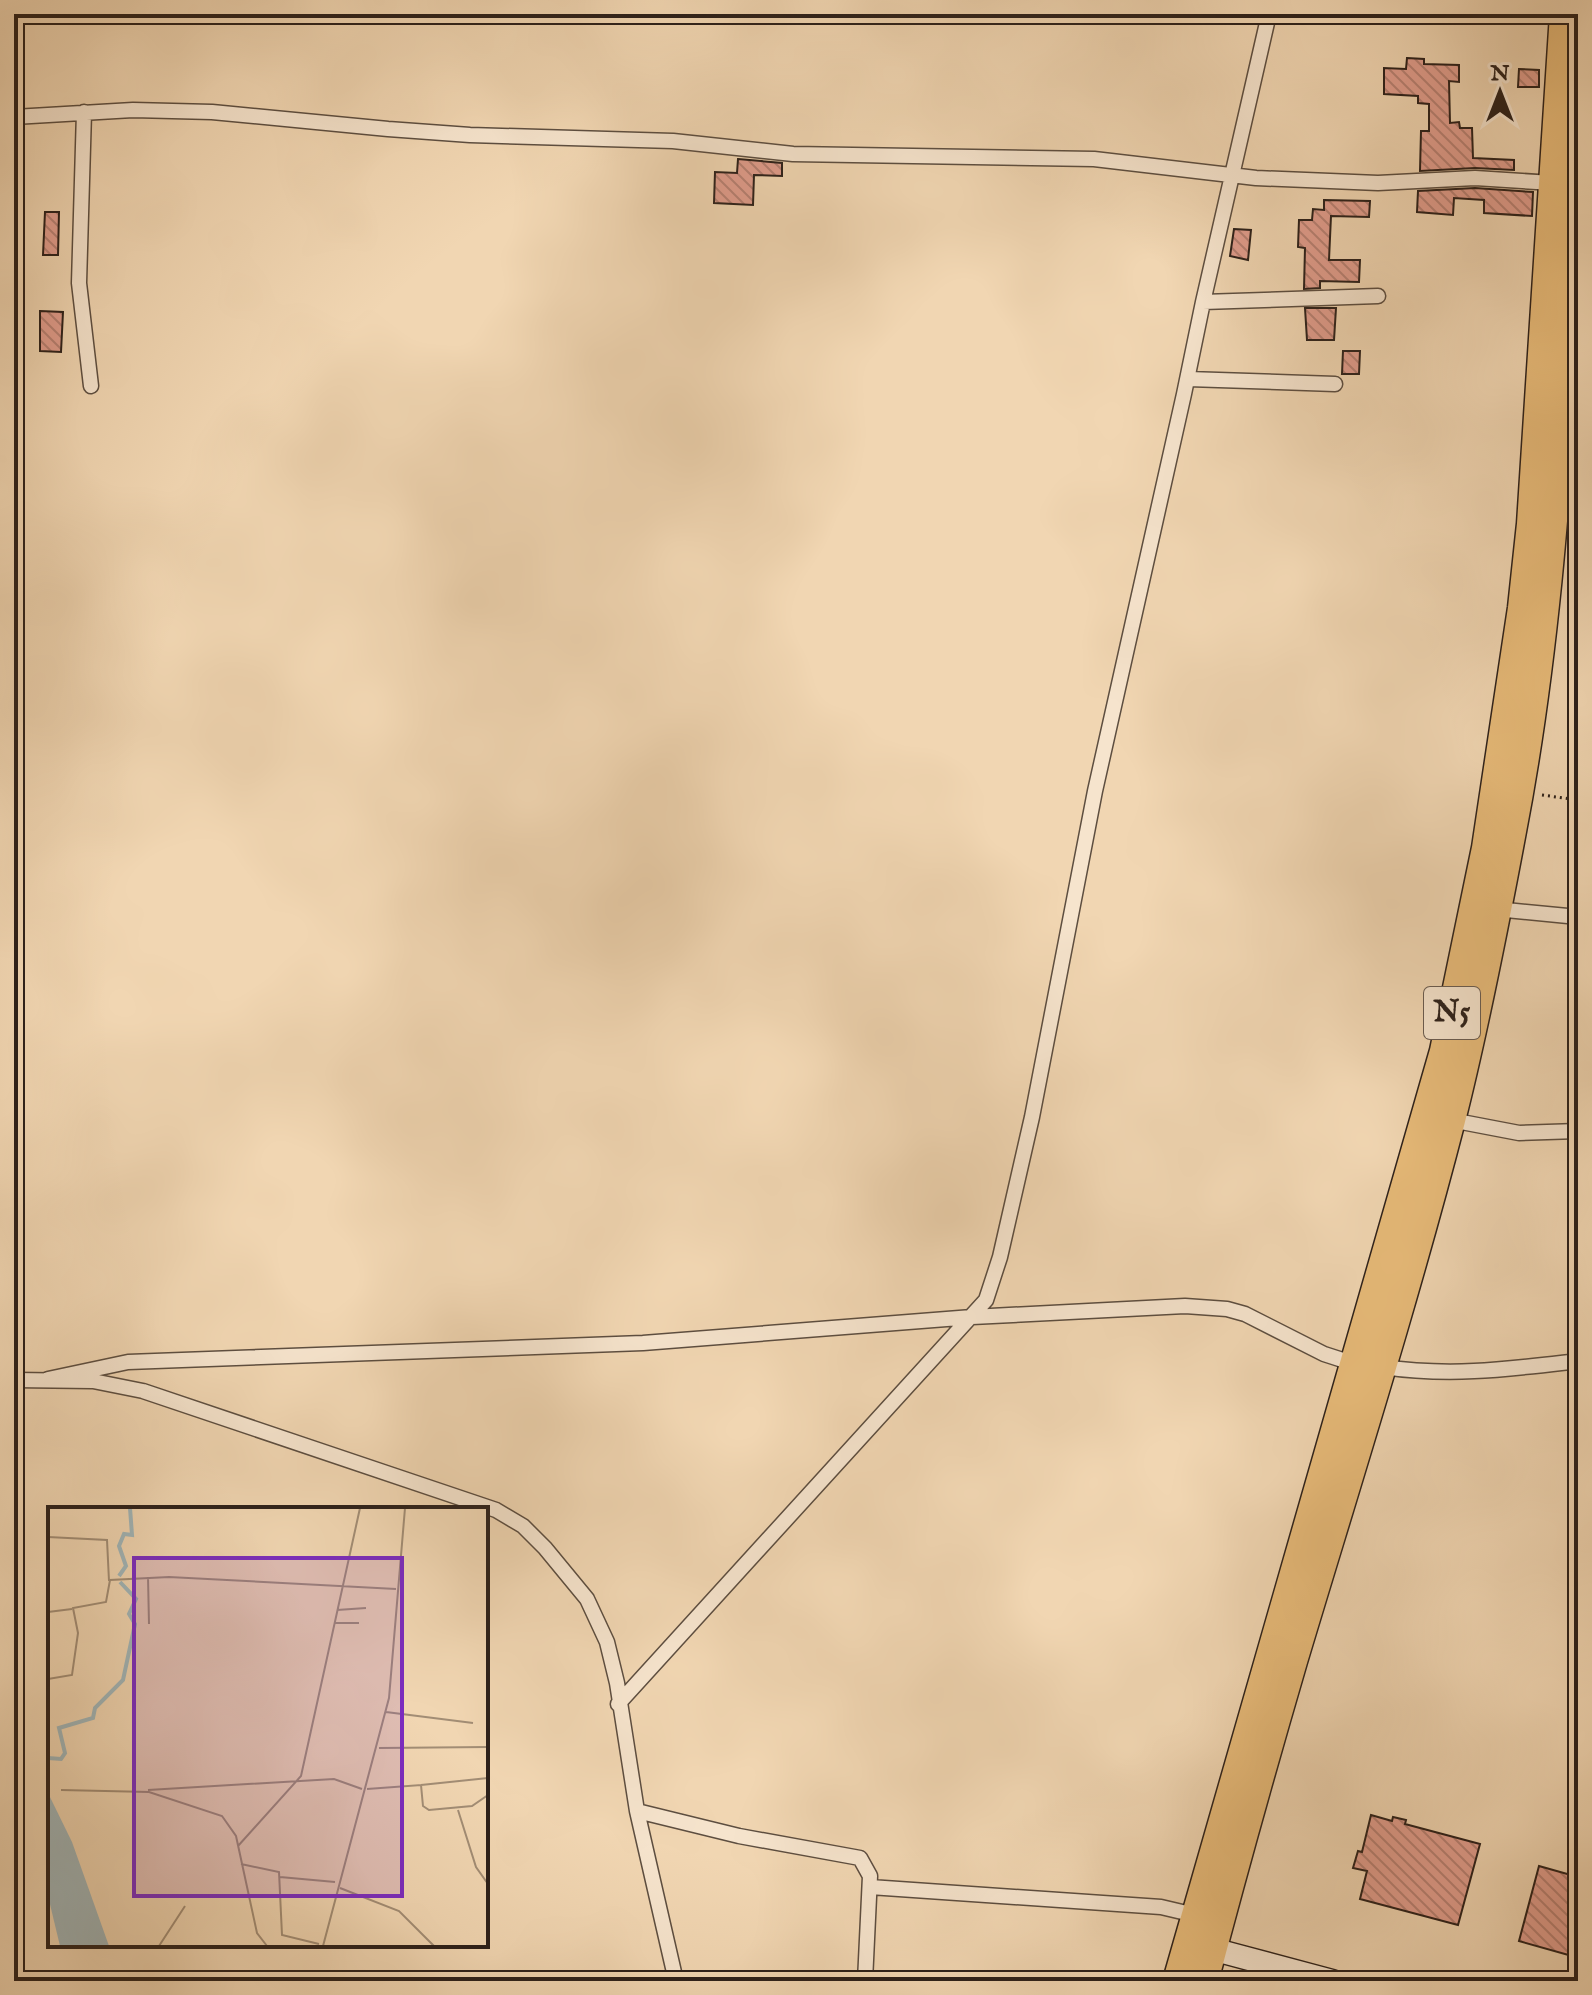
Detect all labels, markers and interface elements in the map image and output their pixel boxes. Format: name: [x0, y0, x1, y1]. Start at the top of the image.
north arrow: [1460, 52, 1540, 132]
text: N: [1489, 60, 1510, 88]
road number: N5: [1424, 987, 1480, 1039]
inset map: [48, 1507, 488, 1947]

